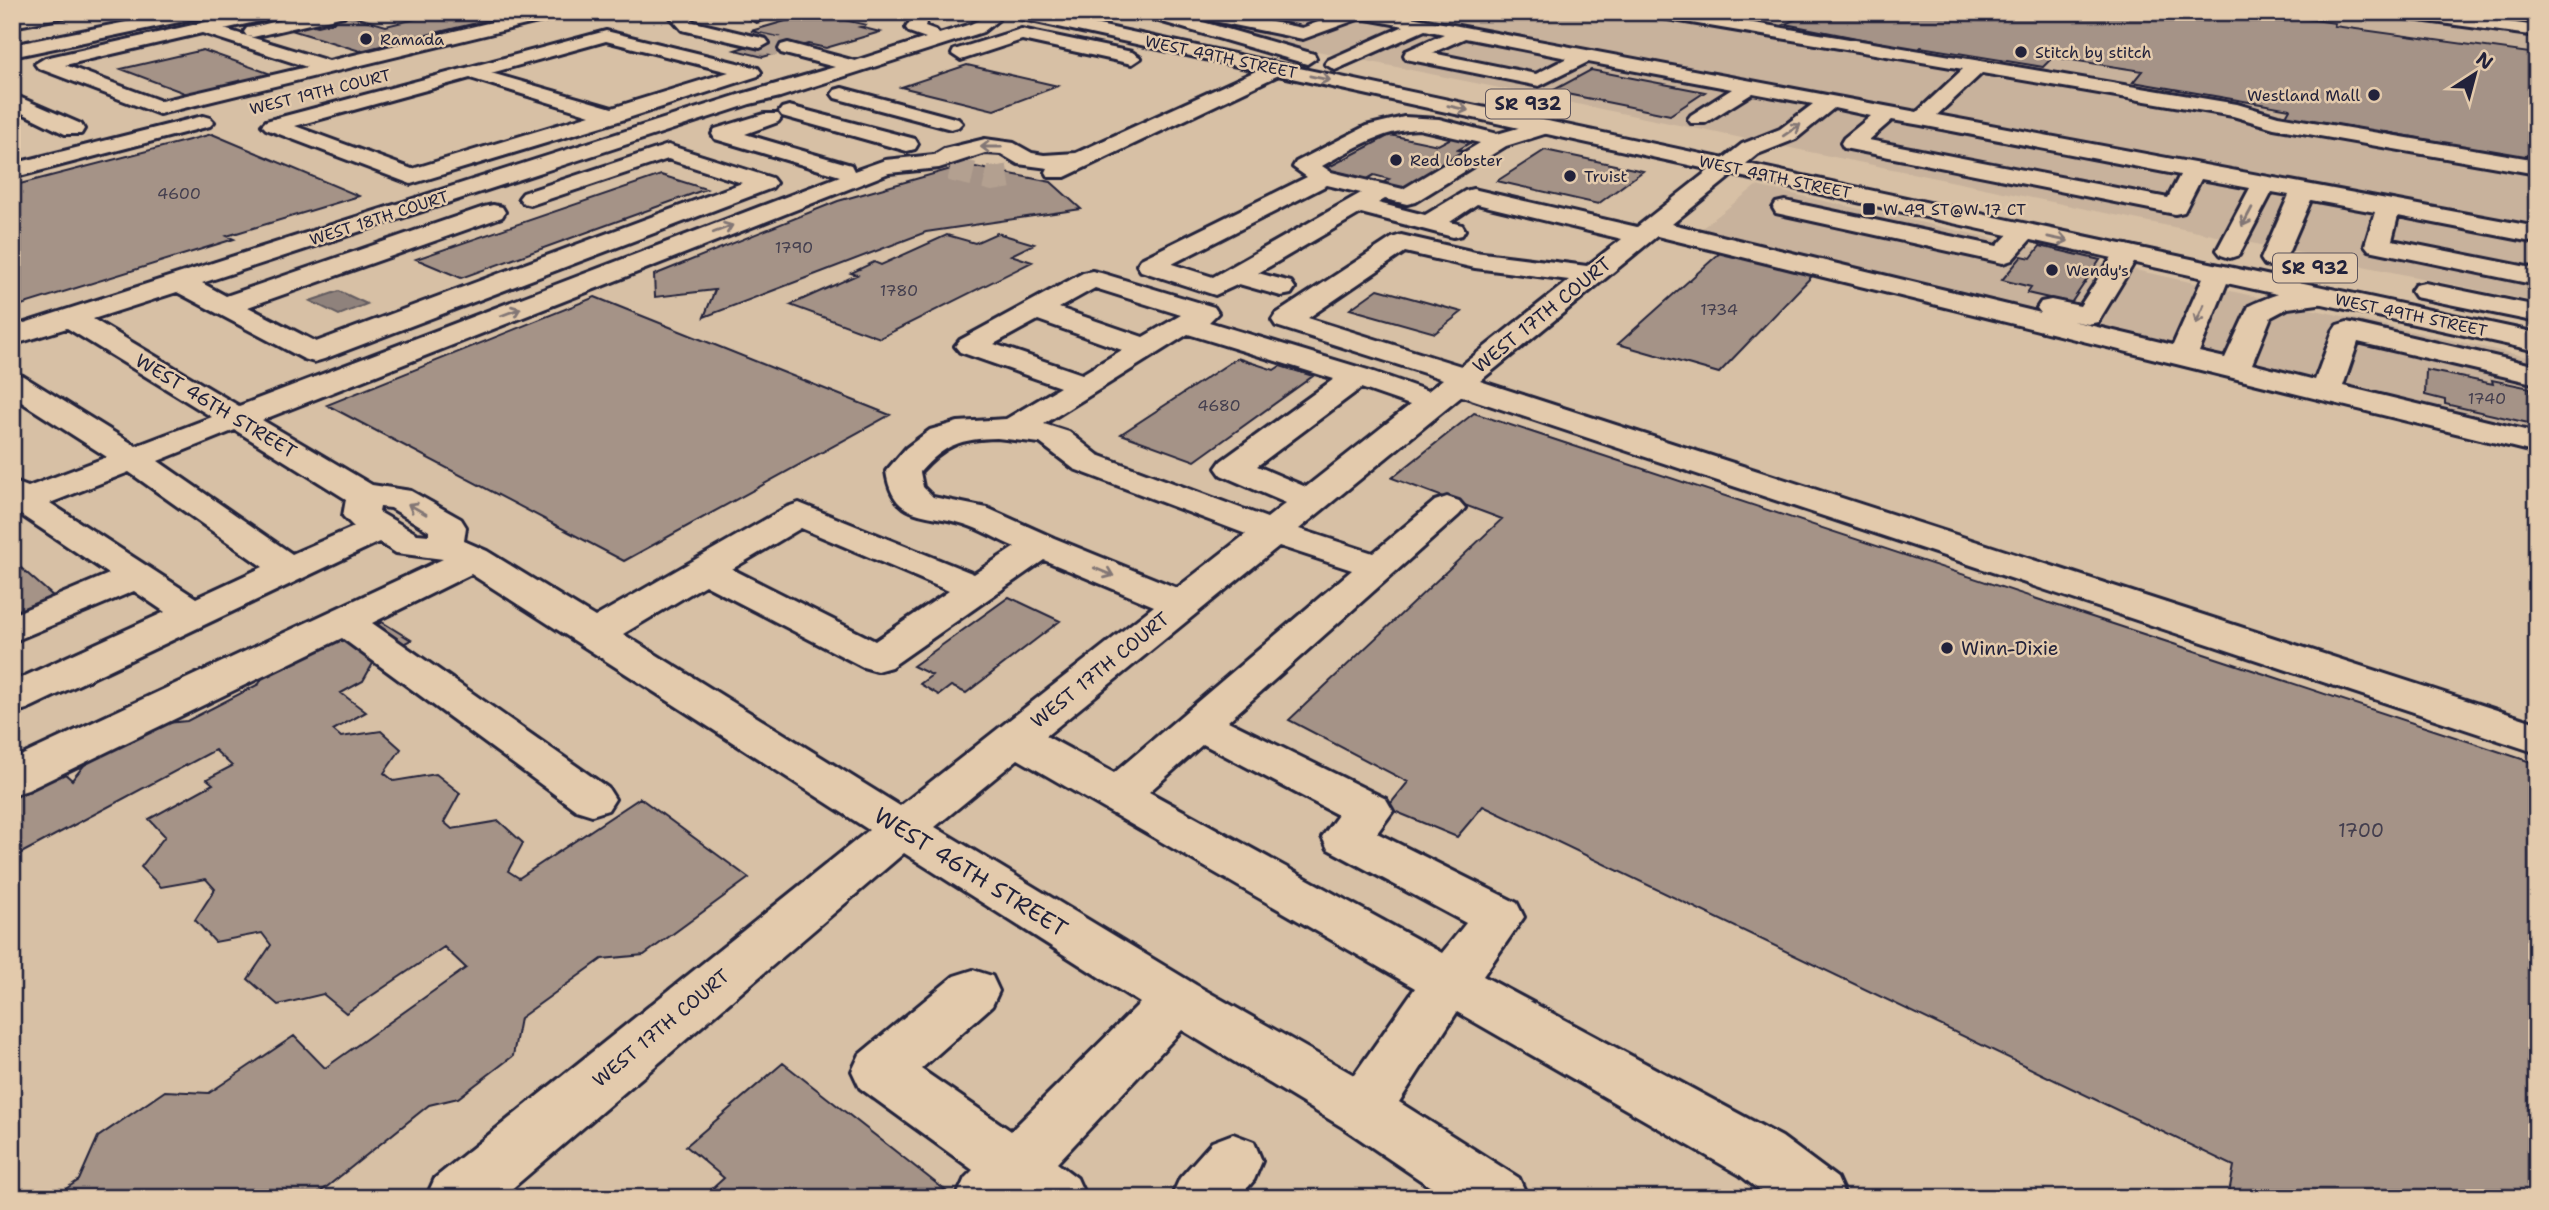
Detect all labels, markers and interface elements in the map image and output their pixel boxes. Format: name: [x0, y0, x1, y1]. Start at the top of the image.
place label: Ramada: [380, 29, 444, 50]
marker: Ramada: [358, 31, 374, 47]
street label: WEST 49TH STREET: [1143, 31, 1299, 83]
north arrow: [2440, 38, 2510, 108]
place label: Stitch by stitch: [2035, 42, 2152, 63]
marker: Stitch by stitch: [2013, 44, 2029, 60]
text: N: [2471, 46, 2498, 75]
street label: WEST 19TH COURT: [247, 64, 393, 120]
one-way arrow: [1308, 72, 1331, 86]
place label: Westland Mall: [2247, 85, 2360, 106]
marker: Westland Mall: [2366, 87, 2382, 103]
road number: SR 932: [1486, 90, 1570, 119]
one-way arrow: [1446, 102, 1469, 116]
one-way arrow: [1782, 123, 1801, 137]
one-way arrow: [979, 140, 1002, 154]
place label: Red Lobster: [1410, 150, 1503, 171]
street label: WEST 49TH STREET: [1697, 151, 1853, 203]
marker: Red Lobster: [1388, 152, 1404, 168]
place label: Truist: [1584, 166, 1628, 187]
marker: Truist: [1562, 168, 1578, 184]
house number: 4600: [157, 183, 201, 204]
street label: WEST 18TH COURT: [307, 186, 451, 250]
place label: W 49 ST@W 17 CT: [1883, 199, 2026, 220]
marker: W 49 ST@W 17 CT: [1861, 201, 1877, 217]
one-way arrow: [2239, 206, 2253, 227]
one-way arrow: [711, 222, 733, 234]
one-way arrow: [2046, 232, 2069, 246]
house number: 1790: [775, 237, 813, 258]
street label: WEST 17TH COURT: [1468, 251, 1617, 379]
road number: SR 932: [2273, 254, 2357, 282]
place label: Wendy's: [2066, 260, 2129, 281]
marker: Wendy's: [2044, 262, 2060, 278]
house number: 1780: [880, 280, 918, 301]
street label: WEST 49TH STREET: [2333, 289, 2489, 341]
house number: 1734: [1700, 299, 1738, 320]
one-way arrow: [2193, 303, 2206, 324]
one-way arrow: [499, 304, 521, 317]
street label: WEST 46TH STREET: [131, 348, 302, 464]
house number: 1740: [2468, 388, 2506, 409]
house number: 4680: [1197, 395, 1241, 416]
one-way arrow: [407, 501, 427, 515]
one-way arrow: [1093, 566, 1114, 579]
street label: WEST 17TH COURT: [1026, 606, 1175, 734]
place label: Winn-Dixie: [1961, 636, 2058, 661]
marker: Winn-Dixie: [1939, 640, 1955, 656]
street label: WEST 46TH STREET: [869, 800, 1073, 944]
house number: 1700: [2338, 818, 2384, 843]
street label: WEST 17TH COURT: [587, 963, 735, 1093]

